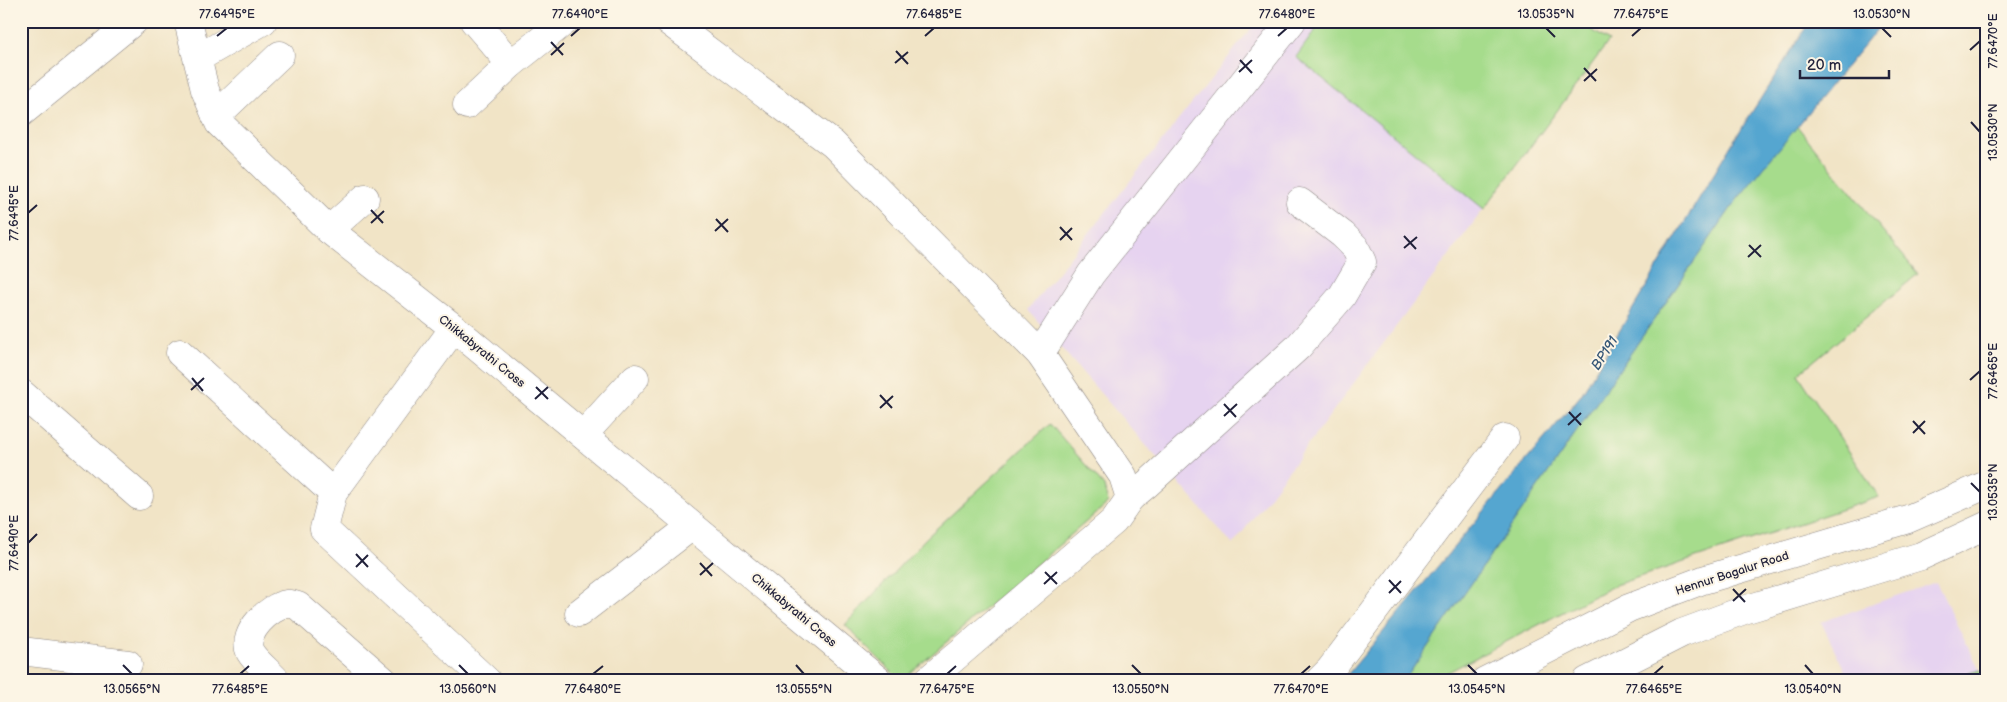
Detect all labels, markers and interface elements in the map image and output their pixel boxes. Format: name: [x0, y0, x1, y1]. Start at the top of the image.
text: 77.6495°E: [199, 7, 255, 22]
text: 77.6490°E: [552, 7, 608, 22]
text: 77.6485°E: [906, 7, 962, 22]
text: 77.6480°E: [1259, 7, 1315, 22]
text: 13.0535°N: [1518, 7, 1574, 22]
text: 77.6475°E: [1614, 7, 1668, 22]
text: 13.0530°N: [1853, 7, 1911, 22]
text: 77.6470°E: [1986, 13, 2001, 69]
scale bar: [1800, 48, 1888, 80]
text: 20 m: [1807, 56, 1841, 75]
text: 13.0530°N: [1986, 103, 2001, 161]
text: 77.6495°E: [7, 185, 22, 241]
street label: Chikkabyrathi Cross: [435, 312, 528, 391]
water label: BP191: [1587, 333, 1622, 373]
text: 77.6465°E: [1986, 343, 2001, 399]
text: 13.0535°N: [1986, 464, 2001, 520]
text: 77.6490°E: [7, 515, 22, 571]
street label: Hennur Bagalur Road: [1674, 548, 1791, 599]
street label: Chikkabyrathi Cross: [748, 570, 839, 651]
text: 13.0565°N: [104, 682, 160, 697]
text: 77.6485°E: [212, 682, 268, 697]
text: 13.0560°N: [439, 682, 497, 697]
text: 77.6480°E: [565, 682, 621, 697]
text: 13.0555°N: [776, 682, 832, 697]
text: 77.6475°E: [920, 682, 974, 697]
text: 13.0550°N: [1113, 682, 1169, 697]
text: 77.6470°E: [1273, 682, 1329, 697]
text: 13.0545°N: [1449, 682, 1505, 697]
text: 77.6465°E: [1626, 682, 1682, 697]
text: 13.0540°N: [1784, 682, 1842, 697]

